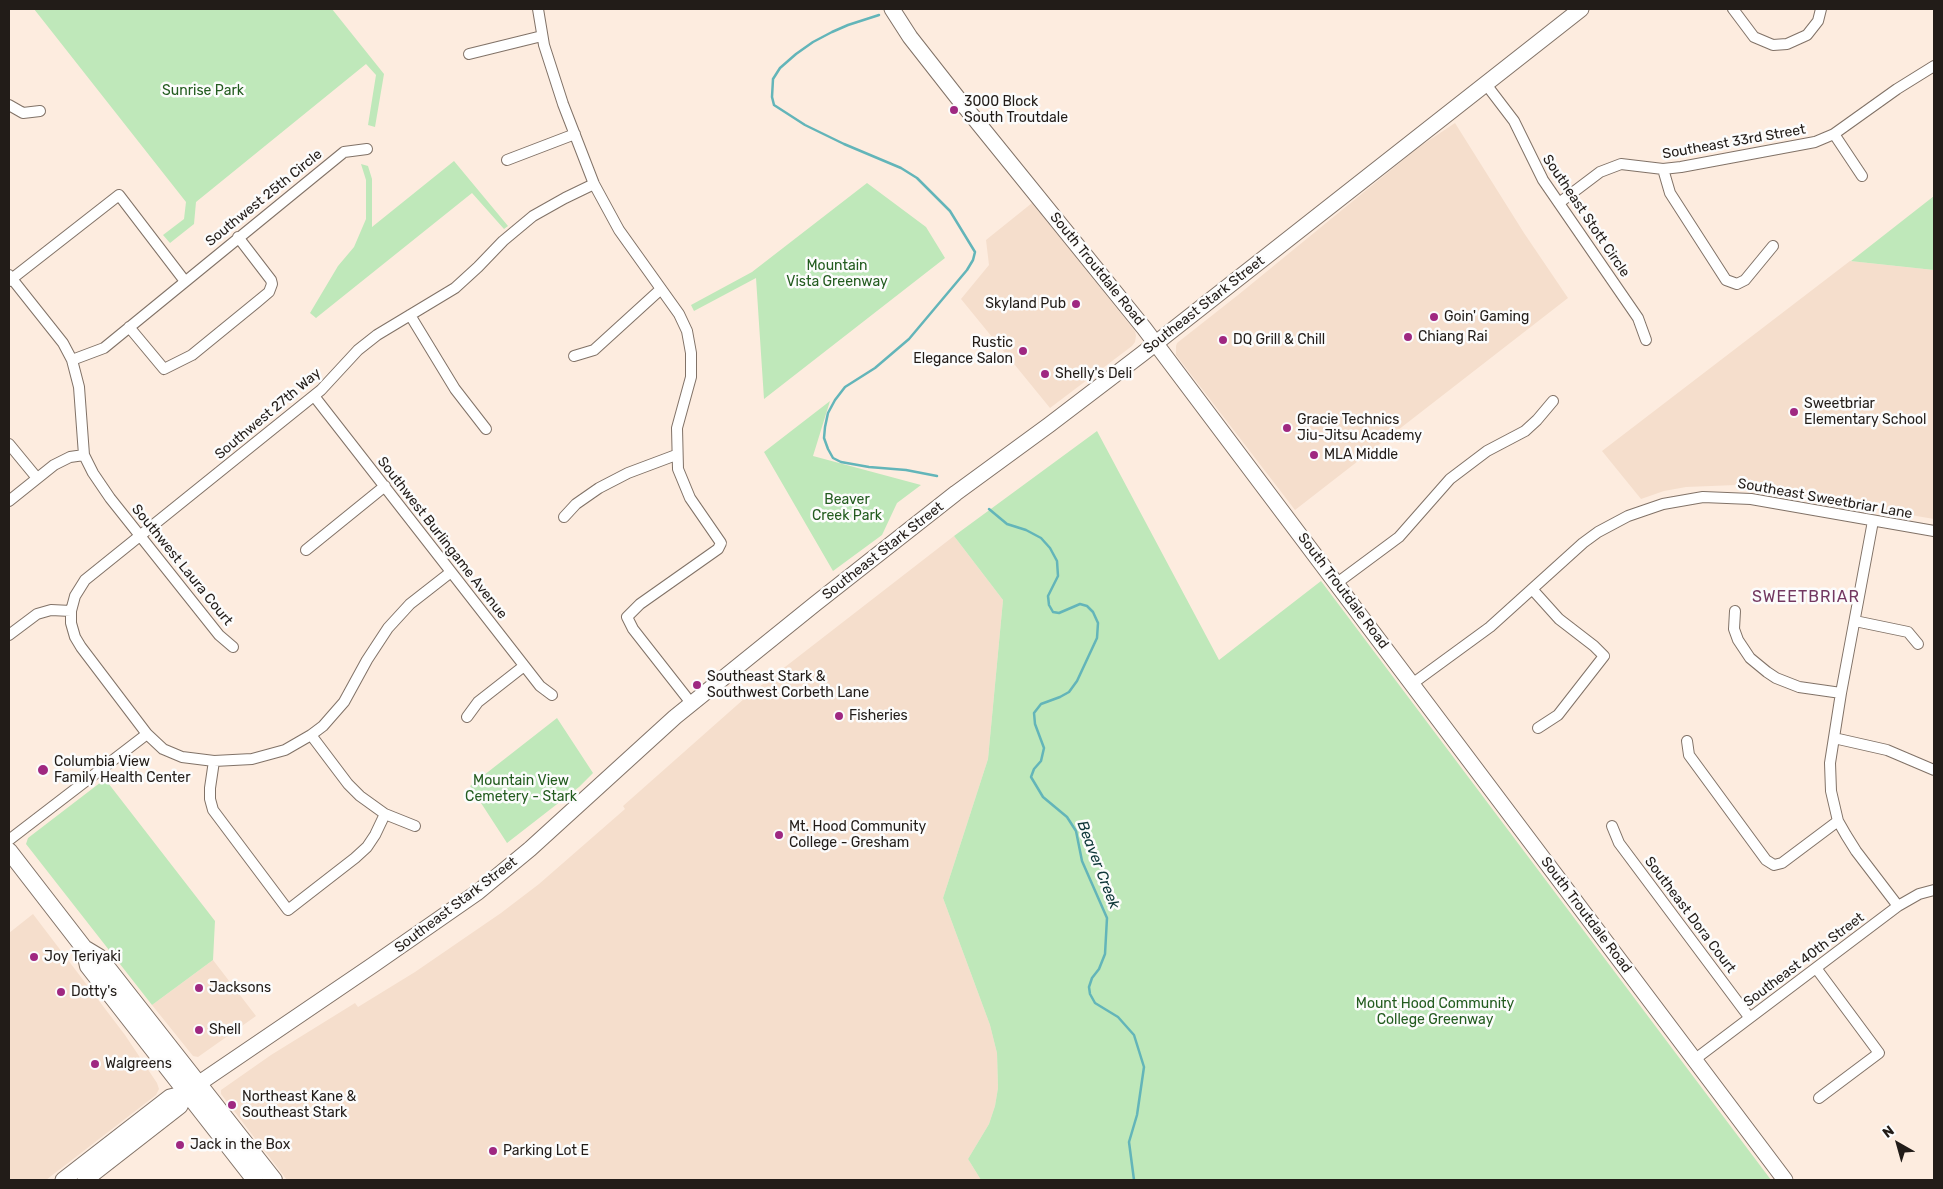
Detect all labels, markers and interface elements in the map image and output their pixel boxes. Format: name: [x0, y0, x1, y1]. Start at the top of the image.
park label: Sunrise Park: [162, 83, 244, 99]
place label: 3000 Block South Troutdale: [964, 94, 1068, 126]
marker: 3000 Block South Troutdale: [948, 104, 960, 116]
street label: Southeast 33rd Street: [1661, 121, 1807, 163]
street label: Southwest 25th Circle: [202, 146, 326, 250]
street label: Southeast Stott Circle: [1539, 152, 1633, 280]
street label: South Troutdale Road: [1046, 209, 1148, 329]
street label: Southeast Stark Street: [1140, 252, 1268, 358]
park label: Mountain Vista Greenway: [786, 258, 888, 290]
place label: Skyland Pub: [985, 296, 1066, 312]
marker: Skyland Pub: [1070, 298, 1082, 310]
place label: Goin' Gaming: [1444, 309, 1529, 325]
marker: Goin' Gaming: [1428, 311, 1440, 323]
place label: Chiang Rai: [1418, 329, 1488, 345]
marker: Chiang Rai: [1402, 331, 1414, 343]
place label: DQ Grill & Chill: [1233, 332, 1325, 348]
marker: DQ Grill & Chill: [1217, 334, 1229, 346]
place label: Rustic Elegance Salon: [913, 335, 1013, 368]
marker: Rustic Elegance Salon: [1017, 345, 1029, 357]
street label: Southwest 27th Way: [212, 365, 324, 463]
place label: Shelly's Deli: [1055, 366, 1132, 382]
marker: Shelly's Deli: [1039, 368, 1051, 380]
place label: Sweetbriar Elementary School: [1804, 396, 1927, 428]
marker: Sweetbriar Elementary School: [1788, 406, 1800, 418]
place label: Gracie Technics Jiu-Jitsu Academy: [1297, 412, 1422, 444]
marker: Gracie Technics Jiu-Jitsu Academy: [1281, 422, 1293, 434]
place label: MLA Middle: [1324, 447, 1398, 463]
marker: MLA Middle: [1308, 449, 1320, 461]
street label: Southwest Burlingame Avenue: [373, 454, 511, 622]
street label: Southeast Sweetbriar Lane: [1736, 475, 1914, 523]
park label: Beaver Creek Park: [812, 492, 882, 524]
street label: Southeast Stark Street: [819, 498, 947, 604]
street label: Southwest Laura Court: [128, 501, 236, 629]
street label: South Troutdale Road: [1294, 530, 1392, 652]
district label: SWEETBRIAR: [1751, 587, 1861, 607]
place label: Southeast Stark & Southwest Corbeth Lane: [707, 669, 869, 702]
marker: Southeast Stark & Southwest Corbeth Lane: [691, 679, 703, 691]
place label: Fisheries: [849, 708, 908, 724]
marker: Fisheries: [833, 710, 845, 722]
place label: Columbia View Family Health Center: [54, 754, 190, 786]
marker: Columbia View Family Health Center: [36, 763, 50, 777]
park label: Mountain View Cemetery - Stark: [465, 773, 577, 806]
water label: Beaver Creek: [1073, 818, 1123, 912]
place label: Mt. Hood Community College - Gresham: [789, 819, 926, 852]
marker: Mt. Hood Community College - Gresham: [773, 829, 785, 841]
street label: Southeast Stark Street: [391, 853, 521, 957]
street label: Southeast Dora Court: [1641, 853, 1739, 977]
street label: South Troutdale Road: [1537, 854, 1635, 976]
street label: Southeast 40th Street: [1741, 909, 1867, 1011]
place label: Joy Teriyaki: [44, 949, 121, 965]
marker: Joy Teriyaki: [28, 951, 40, 963]
place label: Jacksons: [209, 980, 271, 996]
marker: Jacksons: [193, 982, 205, 994]
place label: Dotty's: [71, 984, 117, 1000]
marker: Dotty's: [55, 986, 67, 998]
park label: Mount Hood Community College Greenway: [1356, 996, 1514, 1028]
place label: Shell: [209, 1022, 241, 1038]
marker: Shell: [193, 1024, 205, 1036]
place label: Walgreens: [105, 1056, 172, 1072]
marker: Walgreens: [89, 1058, 101, 1070]
place label: Northeast Kane & Southeast Stark: [242, 1089, 356, 1122]
marker: Northeast Kane & Southeast Stark: [226, 1099, 238, 1111]
north arrow: [1873, 1119, 1923, 1169]
text: N: [1879, 1122, 1898, 1142]
place label: Jack in the Box: [190, 1137, 290, 1153]
marker: Jack in the Box: [174, 1139, 186, 1151]
place label: Parking Lot E: [503, 1143, 589, 1159]
marker: Parking Lot E: [487, 1145, 499, 1157]

